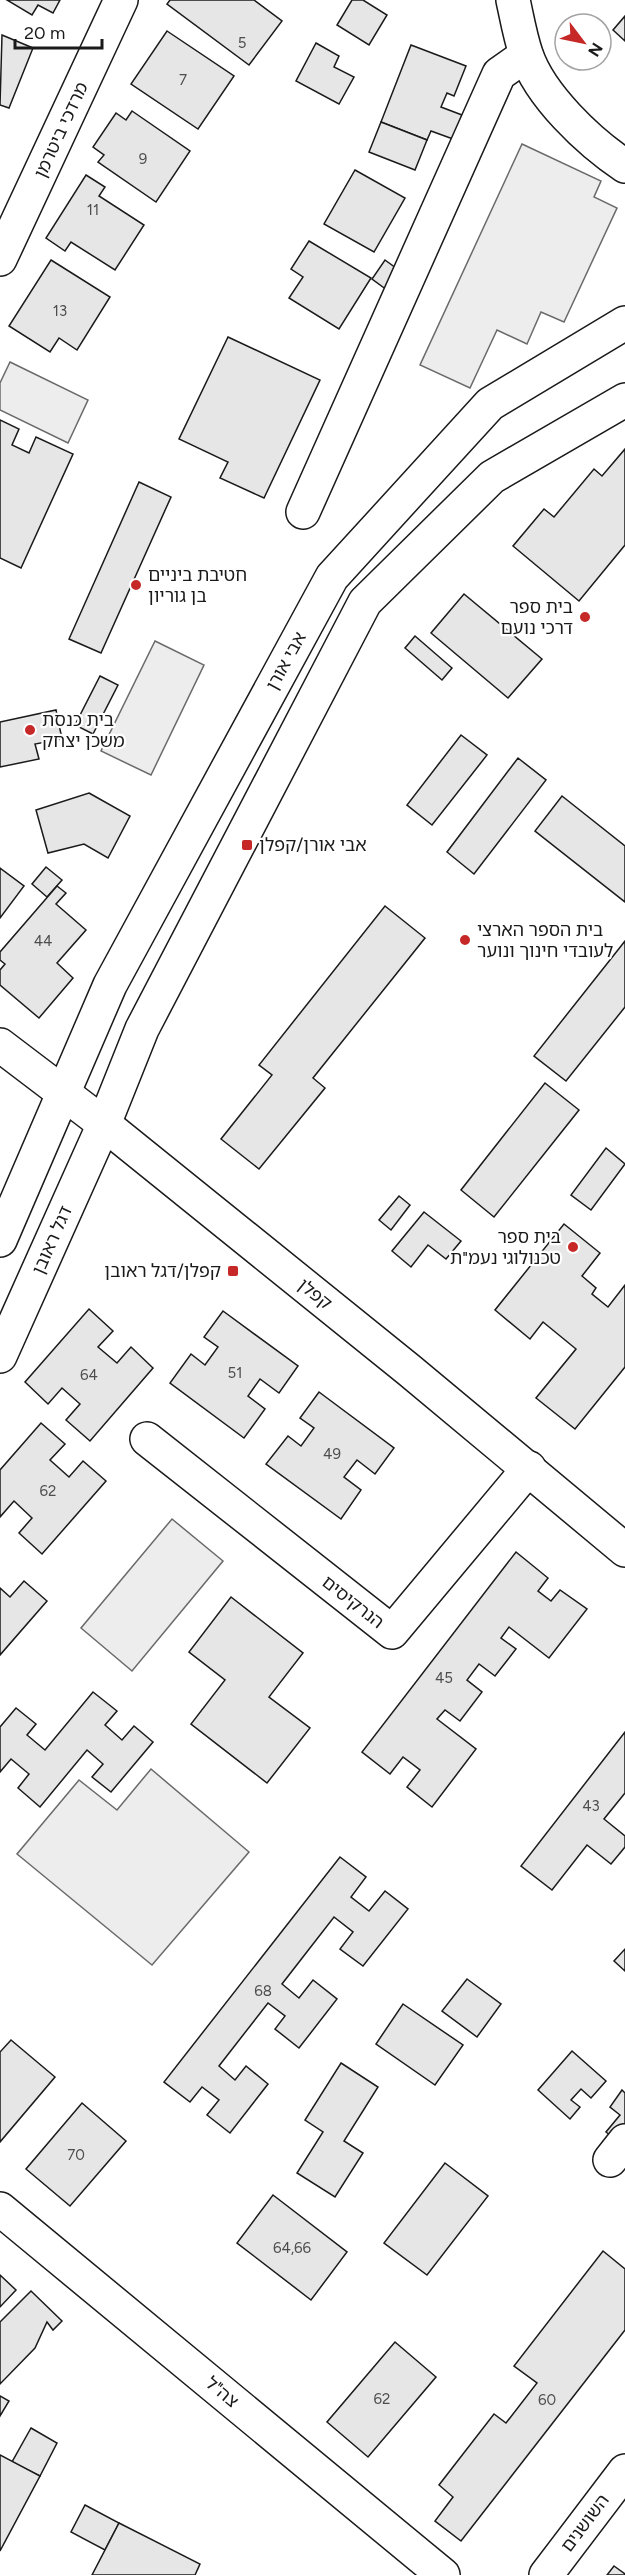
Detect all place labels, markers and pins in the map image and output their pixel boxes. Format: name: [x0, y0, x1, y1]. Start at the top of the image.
place label: חטיבת ביניים בן גוריון: [148, 564, 247, 607]
marker: חטיבת ביניים בן גוריון: [129, 578, 143, 592]
place label: בית ספר דרכי נועם: [501, 596, 573, 639]
marker: בית ספר דרכי נועם: [578, 610, 592, 624]
place label: בית כנסת משכן יצחק: [42, 709, 125, 752]
marker: בית כנסת משכן יצחק: [23, 723, 37, 737]
place label: אבי אורן/קפלן: [259, 834, 367, 856]
marker: אבי אורן/קפלן: [240, 838, 254, 852]
place label: בית הספר הארצי לעובדי חינוך ונוער: [477, 919, 613, 962]
marker: בית הספר הארצי לעובדי חינוך ונוער: [458, 933, 472, 947]
place label: בית ספר טכנולוגי נעמ"ת: [450, 1226, 561, 1269]
marker: בית ספר טכנולוגי נעמ"ת: [566, 1240, 580, 1254]
place label: קפלן/דגל ראובן: [104, 1260, 221, 1282]
marker: קפלן/דגל ראובן: [226, 1264, 240, 1278]

